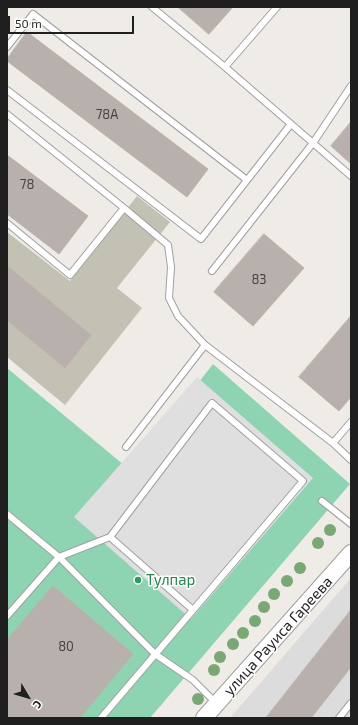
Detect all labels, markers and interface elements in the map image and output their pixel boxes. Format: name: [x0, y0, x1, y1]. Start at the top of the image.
scale bar: [10, 8, 136, 34]
text: 50 m: [15, 16, 42, 30]
house number: 78А: [96, 107, 118, 123]
house number: 78: [20, 177, 34, 193]
house number: 83: [251, 272, 267, 288]
place label: Тулпар: [146, 571, 195, 589]
street label: улица Рауиса Гареева: [220, 573, 336, 699]
marker: Тулпар: [133, 575, 143, 585]
house number: 80: [58, 639, 74, 655]
north arrow: [8, 677, 48, 717]
text: С: [31, 698, 45, 711]

